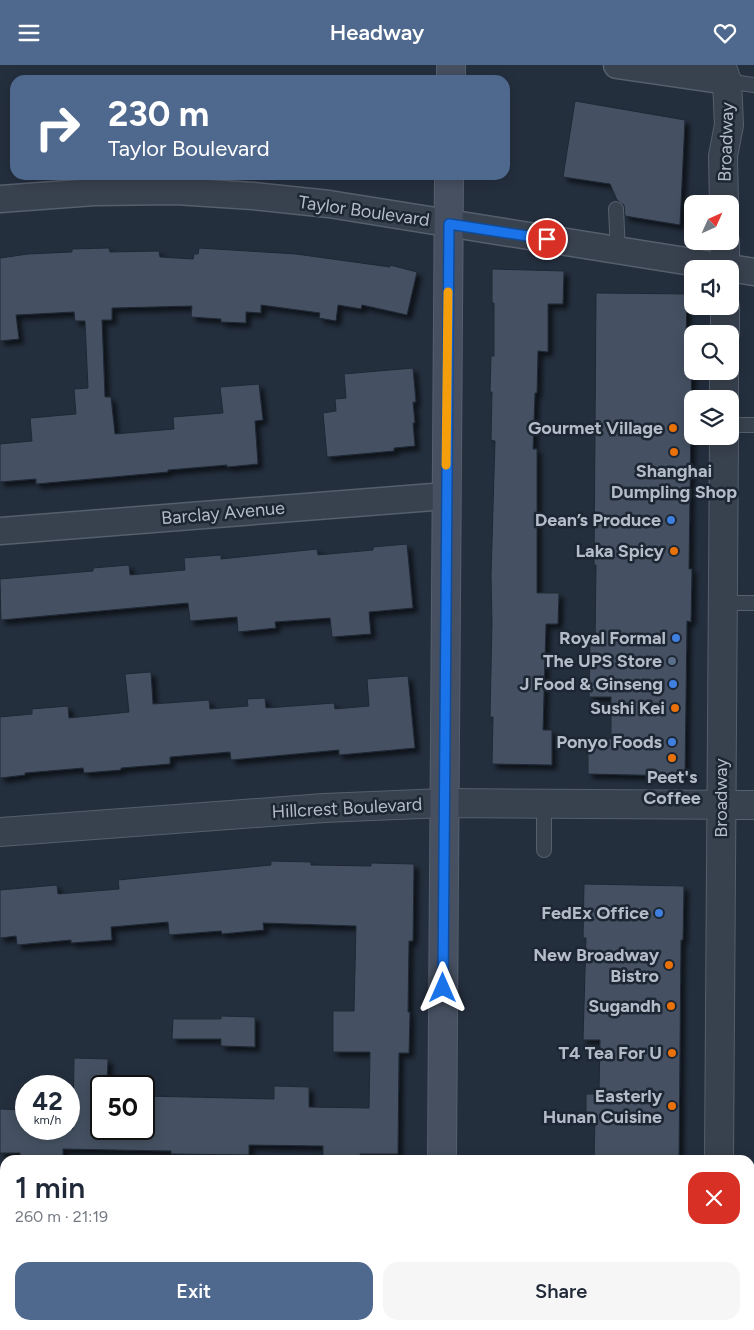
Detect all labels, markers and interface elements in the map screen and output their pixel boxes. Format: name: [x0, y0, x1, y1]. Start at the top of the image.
icon: menu: [15, 19, 43, 47]
text: Headway: [330, 19, 424, 46]
icon: heart: [711, 19, 739, 47]
text: 230 m: [108, 93, 209, 135]
icon: right: [25, 95, 90, 160]
street label: Broadway: [714, 101, 738, 182]
text: Taylor Boulevard: [108, 135, 270, 162]
street label: Taylor Boulevard: [297, 191, 431, 231]
north arrow: [684, 195, 739, 250]
map controls: [684, 195, 739, 445]
pin: [526, 218, 568, 260]
icon: arrive: [533, 225, 561, 253]
button: sound: [684, 260, 739, 315]
button: search: [684, 325, 739, 380]
button: layers: [684, 390, 739, 445]
place label: Gourmet Village: [528, 417, 663, 439]
marker: Gourmet Village: [667, 422, 679, 434]
marker: Shanghai Dumpling Shop: [668, 446, 680, 458]
place label: Shanghai Dumpling Shop: [611, 460, 737, 503]
street label: Barclay Avenue: [160, 497, 286, 529]
place label: Dean’s Produce: [535, 509, 661, 531]
marker: Dean’s Produce: [665, 514, 677, 526]
place label: Laka Spicy: [575, 540, 665, 562]
marker: Laka Spicy: [668, 545, 680, 557]
place label: Royal Formal: [559, 627, 666, 649]
marker: Royal Formal: [670, 632, 682, 644]
place label: The UPS Store: [543, 650, 662, 672]
marker: The UPS Store: [666, 655, 678, 667]
place label: J Food & Ginseng: [519, 673, 663, 695]
marker: J Food & Ginseng: [667, 678, 679, 690]
place label: Sushi Kei: [590, 697, 665, 719]
marker: Sushi Kei: [669, 702, 681, 714]
place label: Ponyo Foods: [556, 731, 663, 753]
marker: Ponyo Foods: [666, 736, 678, 748]
marker: Peet's Coffee: [666, 752, 678, 764]
street label: Broadway: [710, 758, 732, 838]
place label: Peet's Coffee: [643, 766, 701, 809]
street label: Hillcrest Boulevard: [271, 793, 423, 823]
place label: FedEx Office: [541, 902, 649, 924]
marker: FedEx Office: [653, 907, 665, 919]
place label: New Broadway Bistro: [533, 944, 660, 987]
marker: New Broadway Bistro: [663, 959, 675, 971]
position arrow: [416, 961, 468, 1013]
place label: Sugandh: [588, 995, 661, 1017]
marker: Sugandh: [665, 1000, 677, 1012]
place label: T4 Tea For U: [559, 1042, 662, 1064]
marker: T4 Tea For U: [666, 1047, 678, 1059]
speed limit sign: 50: [90, 1075, 155, 1140]
place label: Easterly Hunan Cuisine: [543, 1085, 663, 1128]
text: 42: [32, 1086, 63, 1116]
marker: Easterly Hunan Cuisine: [666, 1100, 678, 1112]
text: km/h: [34, 1113, 61, 1127]
text: 1 min: [15, 1169, 85, 1206]
button: close: [688, 1172, 740, 1224]
text: 260 m · 21:19: [15, 1207, 108, 1226]
button: Exit: [15, 1262, 373, 1320]
button: Share: [383, 1262, 740, 1320]

